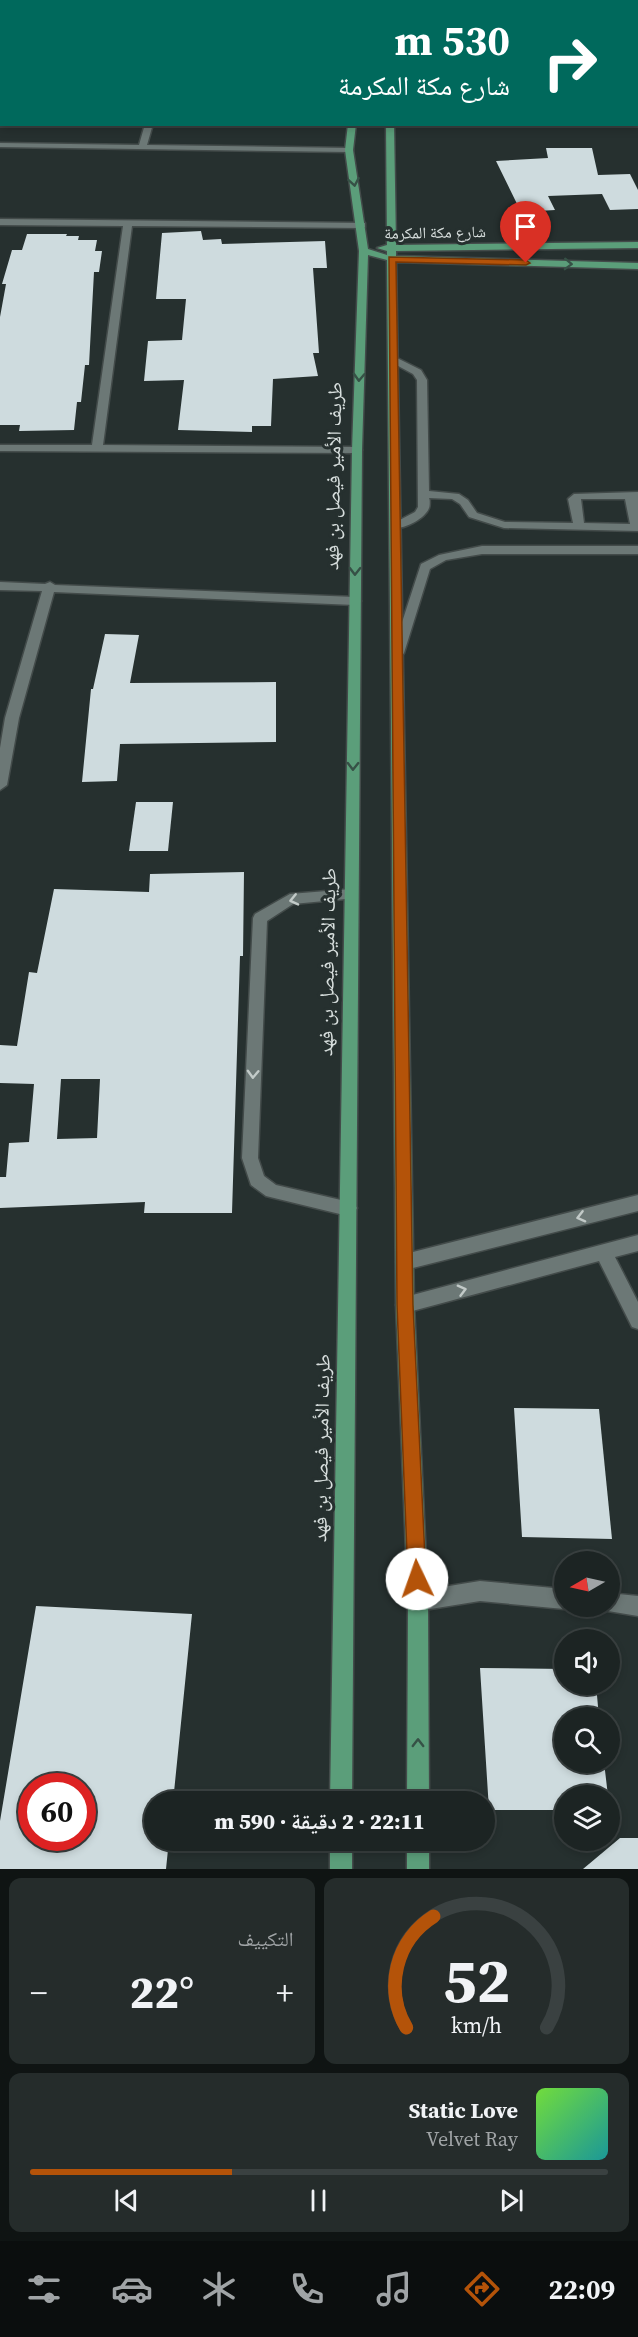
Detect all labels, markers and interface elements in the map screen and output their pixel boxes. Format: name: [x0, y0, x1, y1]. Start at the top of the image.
text: 530 m: [395, 11, 510, 69]
icon: right: [531, 24, 609, 102]
text: شارع مكة المكرمة: [338, 67, 510, 104]
one-way arrow: [348, 178, 360, 187]
pin: [500, 201, 551, 263]
icon: arrive: [509, 210, 542, 243]
street label: شارع مكة المكرمة: [384, 220, 486, 244]
one-way arrow: [564, 258, 573, 270]
one-way arrow: [353, 372, 366, 381]
street label: طريف الأمير فيصل بن فهد: [317, 382, 349, 570]
one-way arrow: [349, 567, 361, 576]
one-way arrow: [347, 762, 359, 771]
street label: طريف الأمير فيصل بن فهد: [311, 868, 343, 1056]
one-way arrow: [289, 893, 299, 906]
one-way arrow: [247, 1069, 260, 1078]
one-way arrow: [576, 1210, 586, 1223]
one-way arrow: [456, 1285, 467, 1297]
street label: طريف الأمير فيصل بن فهد: [305, 1354, 337, 1542]
position arrow: [385, 1547, 449, 1611]
north arrow: [554, 1551, 620, 1617]
map controls: [554, 1551, 620, 1851]
button: sound: [554, 1629, 620, 1695]
button: search: [554, 1707, 620, 1773]
one-way arrow: [412, 1739, 424, 1748]
speed limit sign: 60: [18, 1773, 96, 1851]
button: layers: [554, 1785, 620, 1851]
text: 22:11 · 2 دقيقة · 590 m: [214, 1806, 425, 1836]
text: التكييف: [237, 1925, 294, 1953]
text: 52: [442, 1937, 510, 2023]
text: 22°: [130, 1961, 194, 2023]
text: −: [30, 1970, 48, 2015]
text: +: [276, 1970, 293, 2015]
text: km/h: [451, 2011, 502, 2040]
text: Static Love: [408, 2095, 518, 2125]
text: Velvet Ray: [426, 2125, 518, 2153]
icon: previous: [110, 2184, 143, 2217]
icon: pause: [302, 2184, 335, 2217]
icon: next: [495, 2184, 528, 2217]
icon: filters: [23, 2268, 65, 2310]
icon: car: [111, 2268, 153, 2310]
icon: climate: [198, 2268, 240, 2310]
icon: phone: [286, 2268, 328, 2310]
icon: music: [373, 2268, 415, 2310]
icon: directions: [461, 2268, 503, 2310]
text: 22:09: [549, 2271, 615, 2308]

